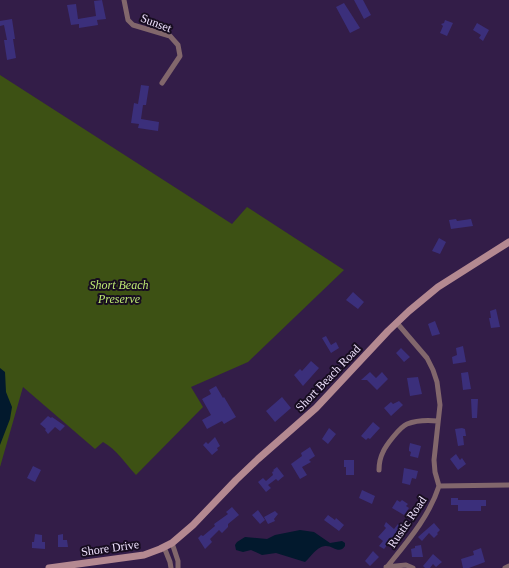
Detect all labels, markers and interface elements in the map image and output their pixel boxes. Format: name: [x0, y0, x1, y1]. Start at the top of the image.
street label: Sunset: [139, 11, 174, 36]
park label: Short Beach Preserve: [90, 278, 149, 306]
street label: Short Beach Road: [293, 342, 363, 414]
street label: Rustic Road: [385, 494, 429, 550]
street label: Shore Drive: [80, 537, 140, 559]

